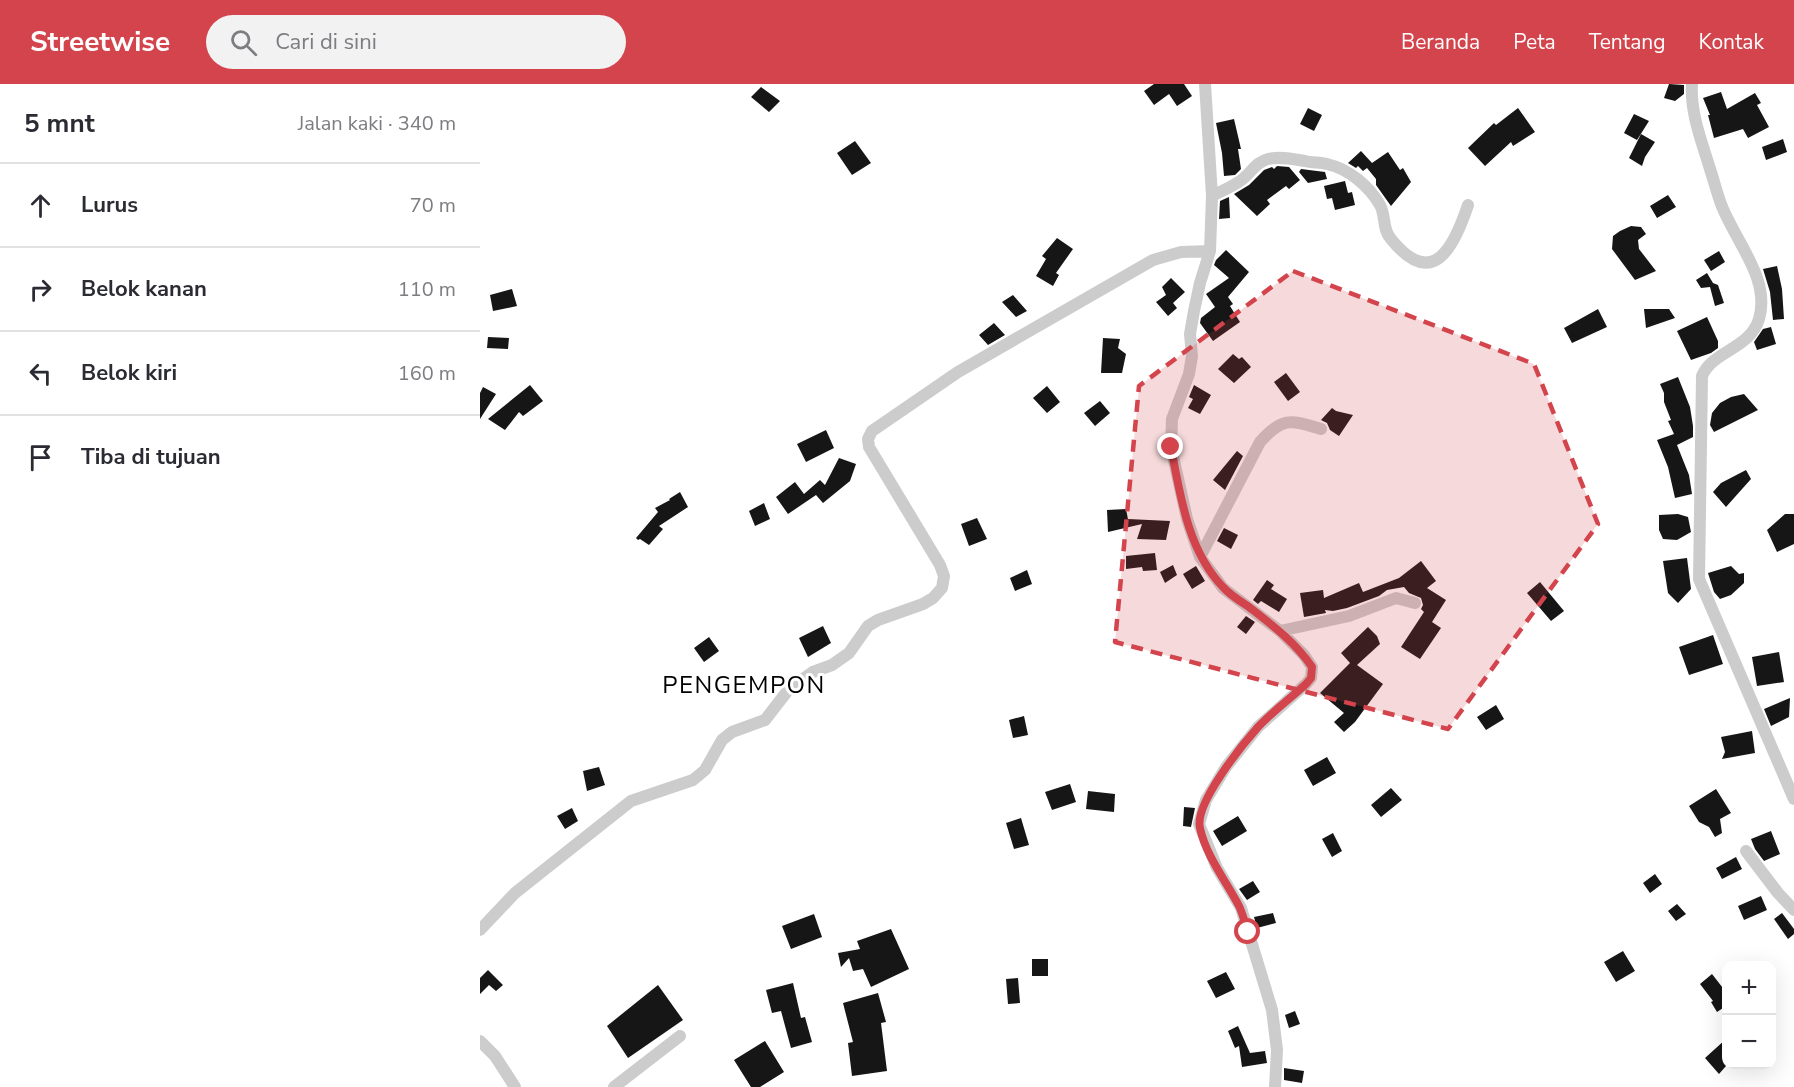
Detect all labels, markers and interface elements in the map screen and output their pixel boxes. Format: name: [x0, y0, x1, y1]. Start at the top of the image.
search box: [206, 15, 626, 69]
text: Streetwise: [30, 23, 170, 61]
icon: search: [227, 26, 260, 59]
text: Cari di sini: [275, 27, 377, 57]
text: Beranda: [1401, 28, 1480, 56]
text: Peta: [1513, 28, 1556, 56]
text: Tentang: [1589, 28, 1666, 56]
text: Kontak: [1699, 28, 1764, 56]
text: 5 mnt: [24, 106, 95, 141]
text: Jalan kaki · 340 m: [298, 110, 456, 137]
icon: ahead: [24, 189, 57, 222]
text: Lurus: [81, 190, 138, 220]
text: 70 m: [410, 192, 456, 219]
icon: right: [24, 273, 57, 306]
text: Belok kanan: [81, 274, 207, 304]
text: 110 m: [398, 276, 456, 303]
icon: left: [24, 357, 57, 390]
text: Belok kiri: [81, 358, 177, 388]
text: 160 m: [398, 360, 456, 387]
route end: [1157, 433, 1183, 459]
icon: arrive: [24, 441, 57, 474]
text: Tiba di tujuan: [81, 442, 221, 472]
district label: PENGEMPON: [662, 669, 826, 701]
route start: [1234, 918, 1260, 944]
map controls: [1722, 961, 1776, 1069]
button: +: [1722, 961, 1776, 1015]
button: −: [1722, 1015, 1776, 1069]

